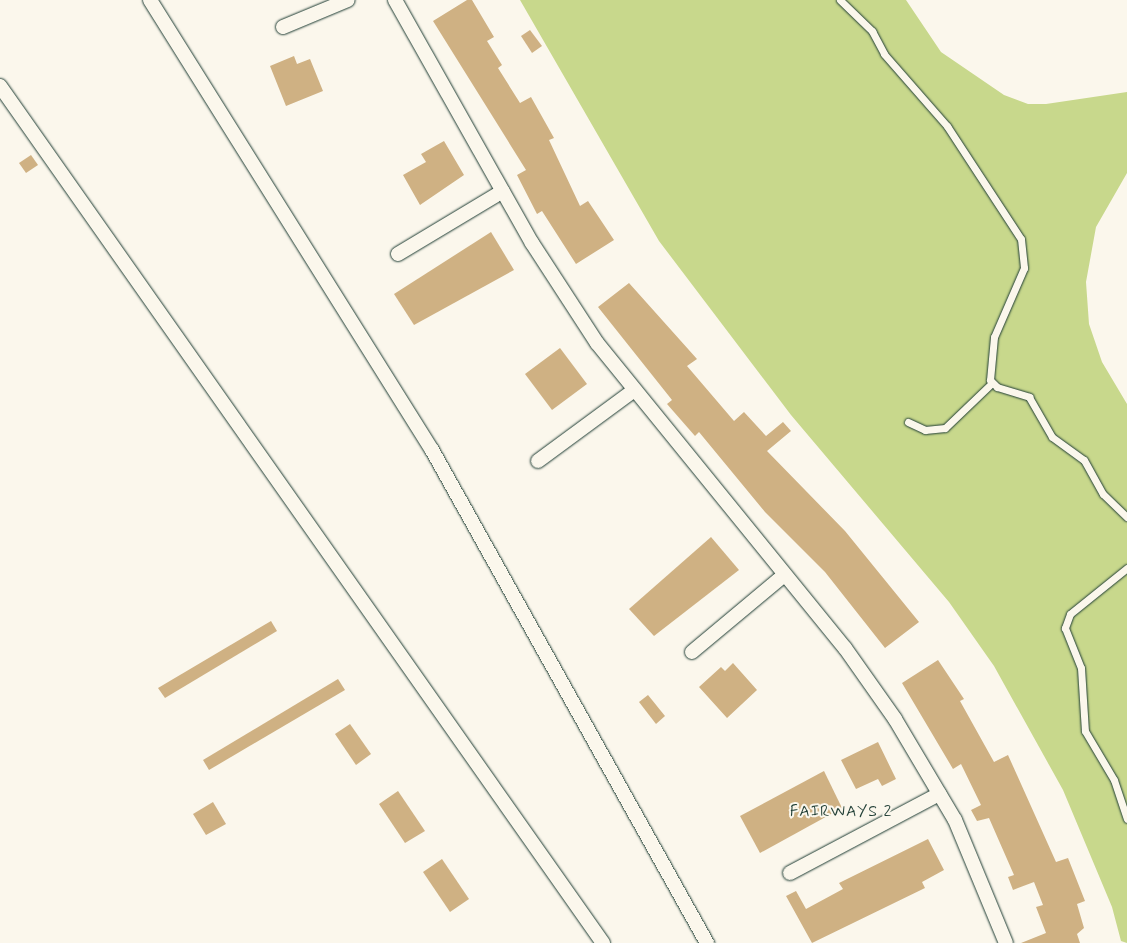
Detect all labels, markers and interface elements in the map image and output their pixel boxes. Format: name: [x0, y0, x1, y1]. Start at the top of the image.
district label: FAIRWAYS 2: [789, 802, 893, 822]

